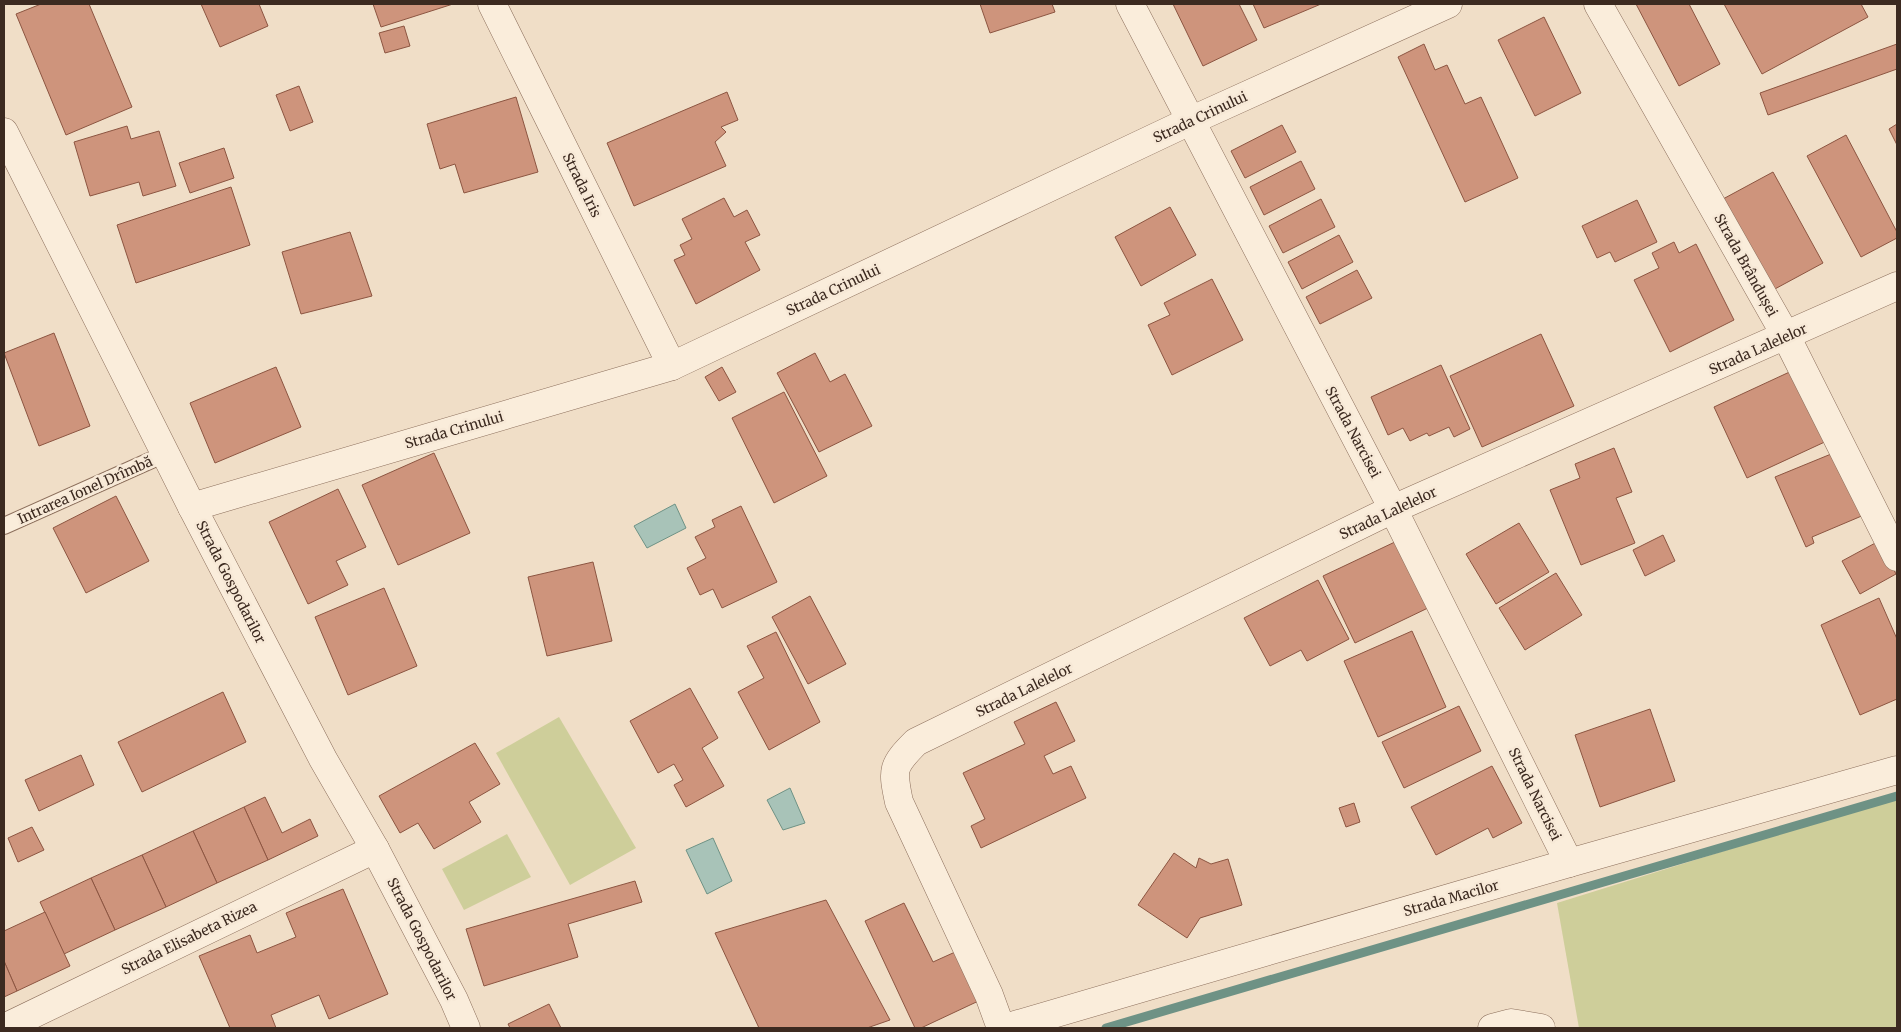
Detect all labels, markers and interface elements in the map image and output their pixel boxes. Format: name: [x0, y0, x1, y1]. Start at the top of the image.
street label: Strada Crinului: [1150, 87, 1250, 147]
street label: Strada Iris: [559, 150, 605, 220]
street label: Strada Brândușei: [1710, 210, 1782, 320]
street label: Strada Crinului: [783, 260, 883, 320]
street label: Strada Lalelelor: [1706, 319, 1810, 379]
street label: Strada Narcisei: [1321, 383, 1385, 481]
street label: Strada Crinului: [403, 407, 506, 453]
street label: Intrarea Ionel Drîmbă: [15, 452, 156, 528]
street label: Strada Lalelelor: [1336, 483, 1440, 543]
street label: Strada Gospodarilor: [192, 518, 270, 646]
street label: Strada Lalelelor: [973, 659, 1075, 721]
street label: Strada Narcisei: [1505, 745, 1565, 844]
street label: Strada Gospodarilor: [383, 875, 461, 1003]
street label: Strada Macilor: [1401, 876, 1501, 920]
street label: Strada Elisabeta Rizea: [118, 897, 260, 979]

